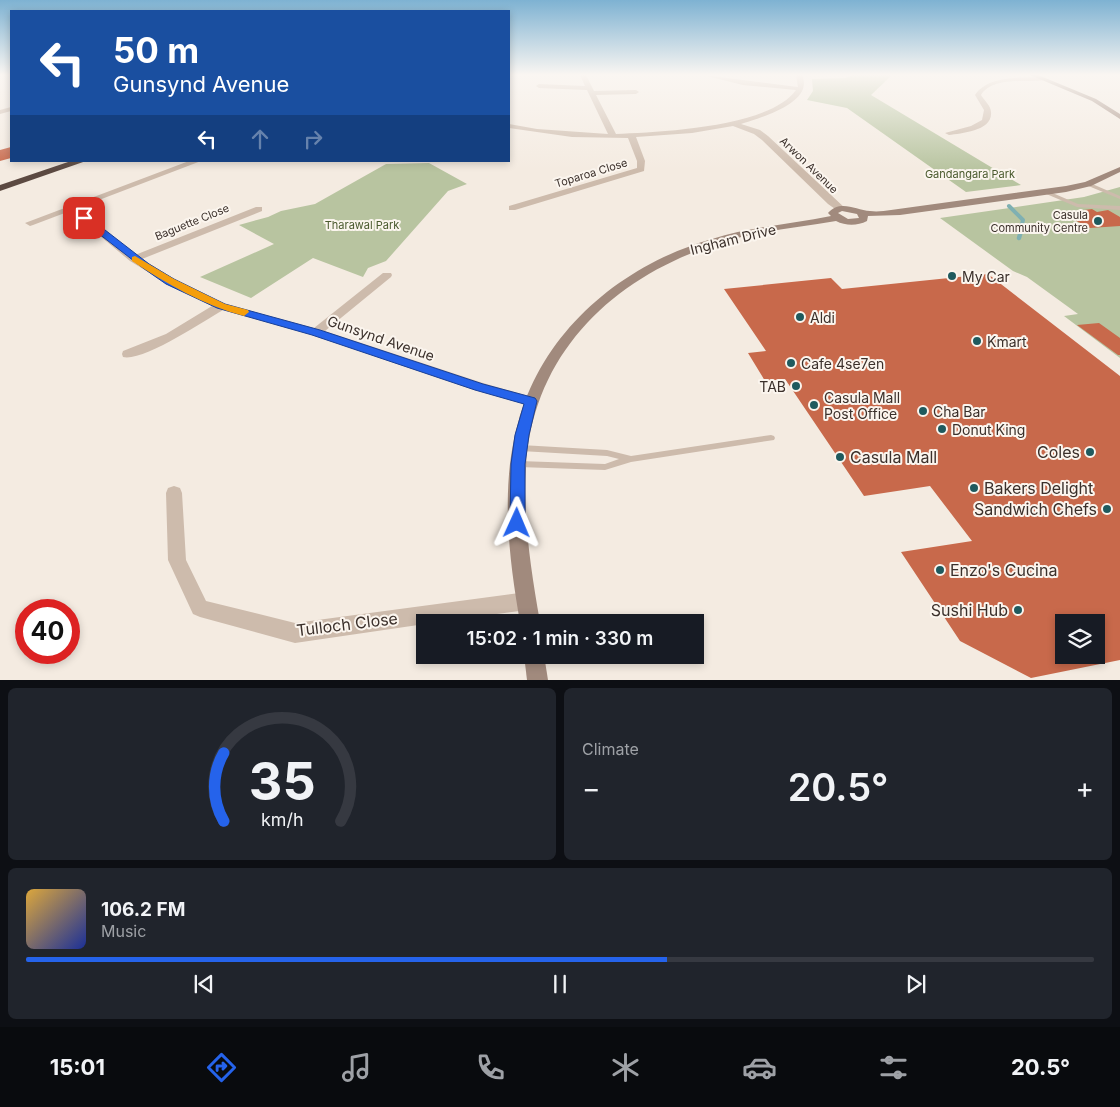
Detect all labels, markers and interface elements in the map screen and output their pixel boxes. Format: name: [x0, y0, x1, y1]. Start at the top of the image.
text: 50 m: [113, 29, 199, 71]
icon: left: [30, 30, 95, 95]
text: Gunsynd Avenue: [113, 71, 289, 97]
icon: left: [193, 125, 221, 153]
icon: ahead: [246, 125, 274, 153]
icon: right: [299, 125, 327, 153]
street label: Arwon Avenue: [777, 134, 841, 196]
street label: Toparoa Close: [553, 155, 629, 191]
park label: Gandangara Park: [925, 167, 1015, 181]
pin: [63, 197, 105, 239]
street label: Baguette Close: [153, 201, 231, 243]
icon: arrive: [70, 204, 98, 232]
place label: Casula Community Centre: [990, 208, 1088, 235]
marker: Casula Community Centre: [1092, 215, 1104, 227]
park label: Tharawal Park: [325, 218, 399, 232]
street label: Ingham Drive: [688, 220, 778, 258]
place label: My Car: [962, 268, 1010, 285]
marker: My Car: [946, 270, 958, 282]
place label: Aldi: [810, 309, 835, 326]
marker: Aldi: [794, 311, 806, 323]
street label: Gunsynd Avenue: [325, 312, 437, 364]
place label: Kmart: [987, 333, 1027, 350]
marker: Kmart: [971, 335, 983, 347]
place label: Cafe 4se7en: [801, 355, 884, 372]
marker: Cafe 4se7en: [785, 357, 797, 369]
place label: TAB: [759, 378, 786, 395]
marker: TAB: [790, 380, 802, 392]
place label: Casula Mall Post Office: [824, 389, 900, 422]
marker: Casula Mall Post Office: [808, 399, 820, 411]
place label: Cha Bar: [933, 403, 986, 420]
marker: Cha Bar: [917, 405, 929, 417]
place label: Donut King: [952, 421, 1025, 438]
marker: Donut King: [936, 423, 948, 435]
place label: Coles: [1037, 442, 1080, 462]
marker: Coles: [1084, 446, 1096, 458]
place label: Casula Mall: [850, 447, 937, 467]
marker: Casula Mall: [834, 451, 846, 463]
place label: Bakers Delight: [984, 478, 1093, 498]
marker: Bakers Delight: [968, 482, 980, 494]
position arrow: [490, 496, 542, 548]
place label: Sandwich Chefs: [974, 499, 1097, 519]
marker: Sandwich Chefs: [1101, 503, 1113, 515]
place label: Enzo's Cucina: [950, 560, 1057, 580]
marker: Enzo's Cucina: [934, 564, 946, 576]
speed limit sign: 40: [15, 599, 80, 664]
place label: Sushi Hub: [931, 600, 1008, 620]
marker: Sushi Hub: [1012, 604, 1024, 616]
street label: Tulloch Close: [295, 608, 399, 640]
map controls: [1055, 614, 1105, 664]
button: layers: [1055, 614, 1105, 664]
text: 15:02 · 1 min · 330 m: [467, 627, 653, 650]
text: Climate: [582, 739, 639, 759]
text: 35: [249, 750, 315, 813]
text: 20.5°: [788, 764, 888, 810]
text: −: [582, 771, 601, 805]
text: +: [1075, 771, 1094, 805]
text: km/h: [261, 809, 303, 830]
text: 106.2 FM: [101, 898, 185, 921]
text: Music: [101, 921, 146, 941]
icon: previous: [190, 970, 218, 998]
icon: pause: [546, 970, 574, 998]
icon: next: [902, 970, 930, 998]
icon: directions: [204, 1050, 239, 1085]
icon: music: [339, 1050, 374, 1085]
icon: phone: [473, 1050, 508, 1085]
icon: climate: [608, 1050, 643, 1085]
icon: car: [742, 1050, 777, 1085]
icon: filters: [876, 1050, 911, 1085]
text: 15:01: [50, 1054, 105, 1080]
text: 20.5°: [1011, 1054, 1070, 1080]

